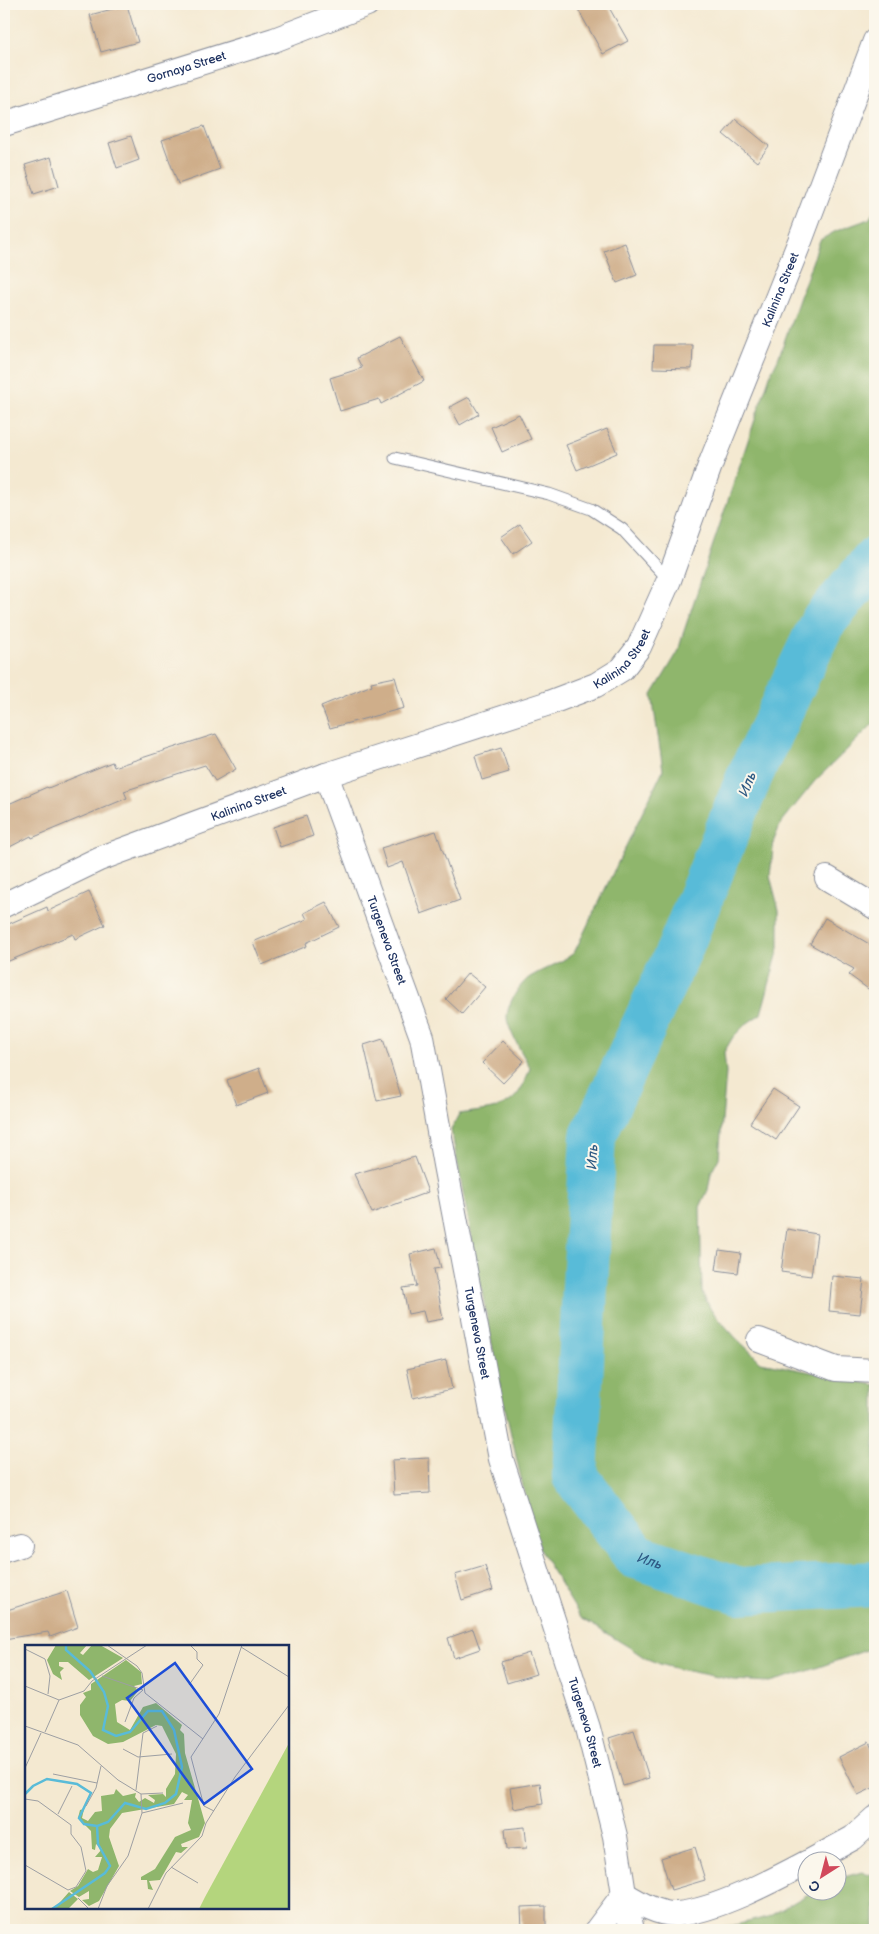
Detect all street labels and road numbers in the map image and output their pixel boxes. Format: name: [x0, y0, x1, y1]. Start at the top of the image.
street label: Gornaya Street: [145, 48, 228, 87]
street label: Kalinina Street: [759, 250, 803, 329]
street label: Kalinina Street: [591, 627, 654, 693]
street label: Kalinina Street: [209, 783, 289, 825]
street label: Turgeneva Street: [363, 894, 409, 987]
street label: Turgeneva Street: [460, 1286, 493, 1381]
street label: Turgeneva Street: [564, 1676, 605, 1770]

